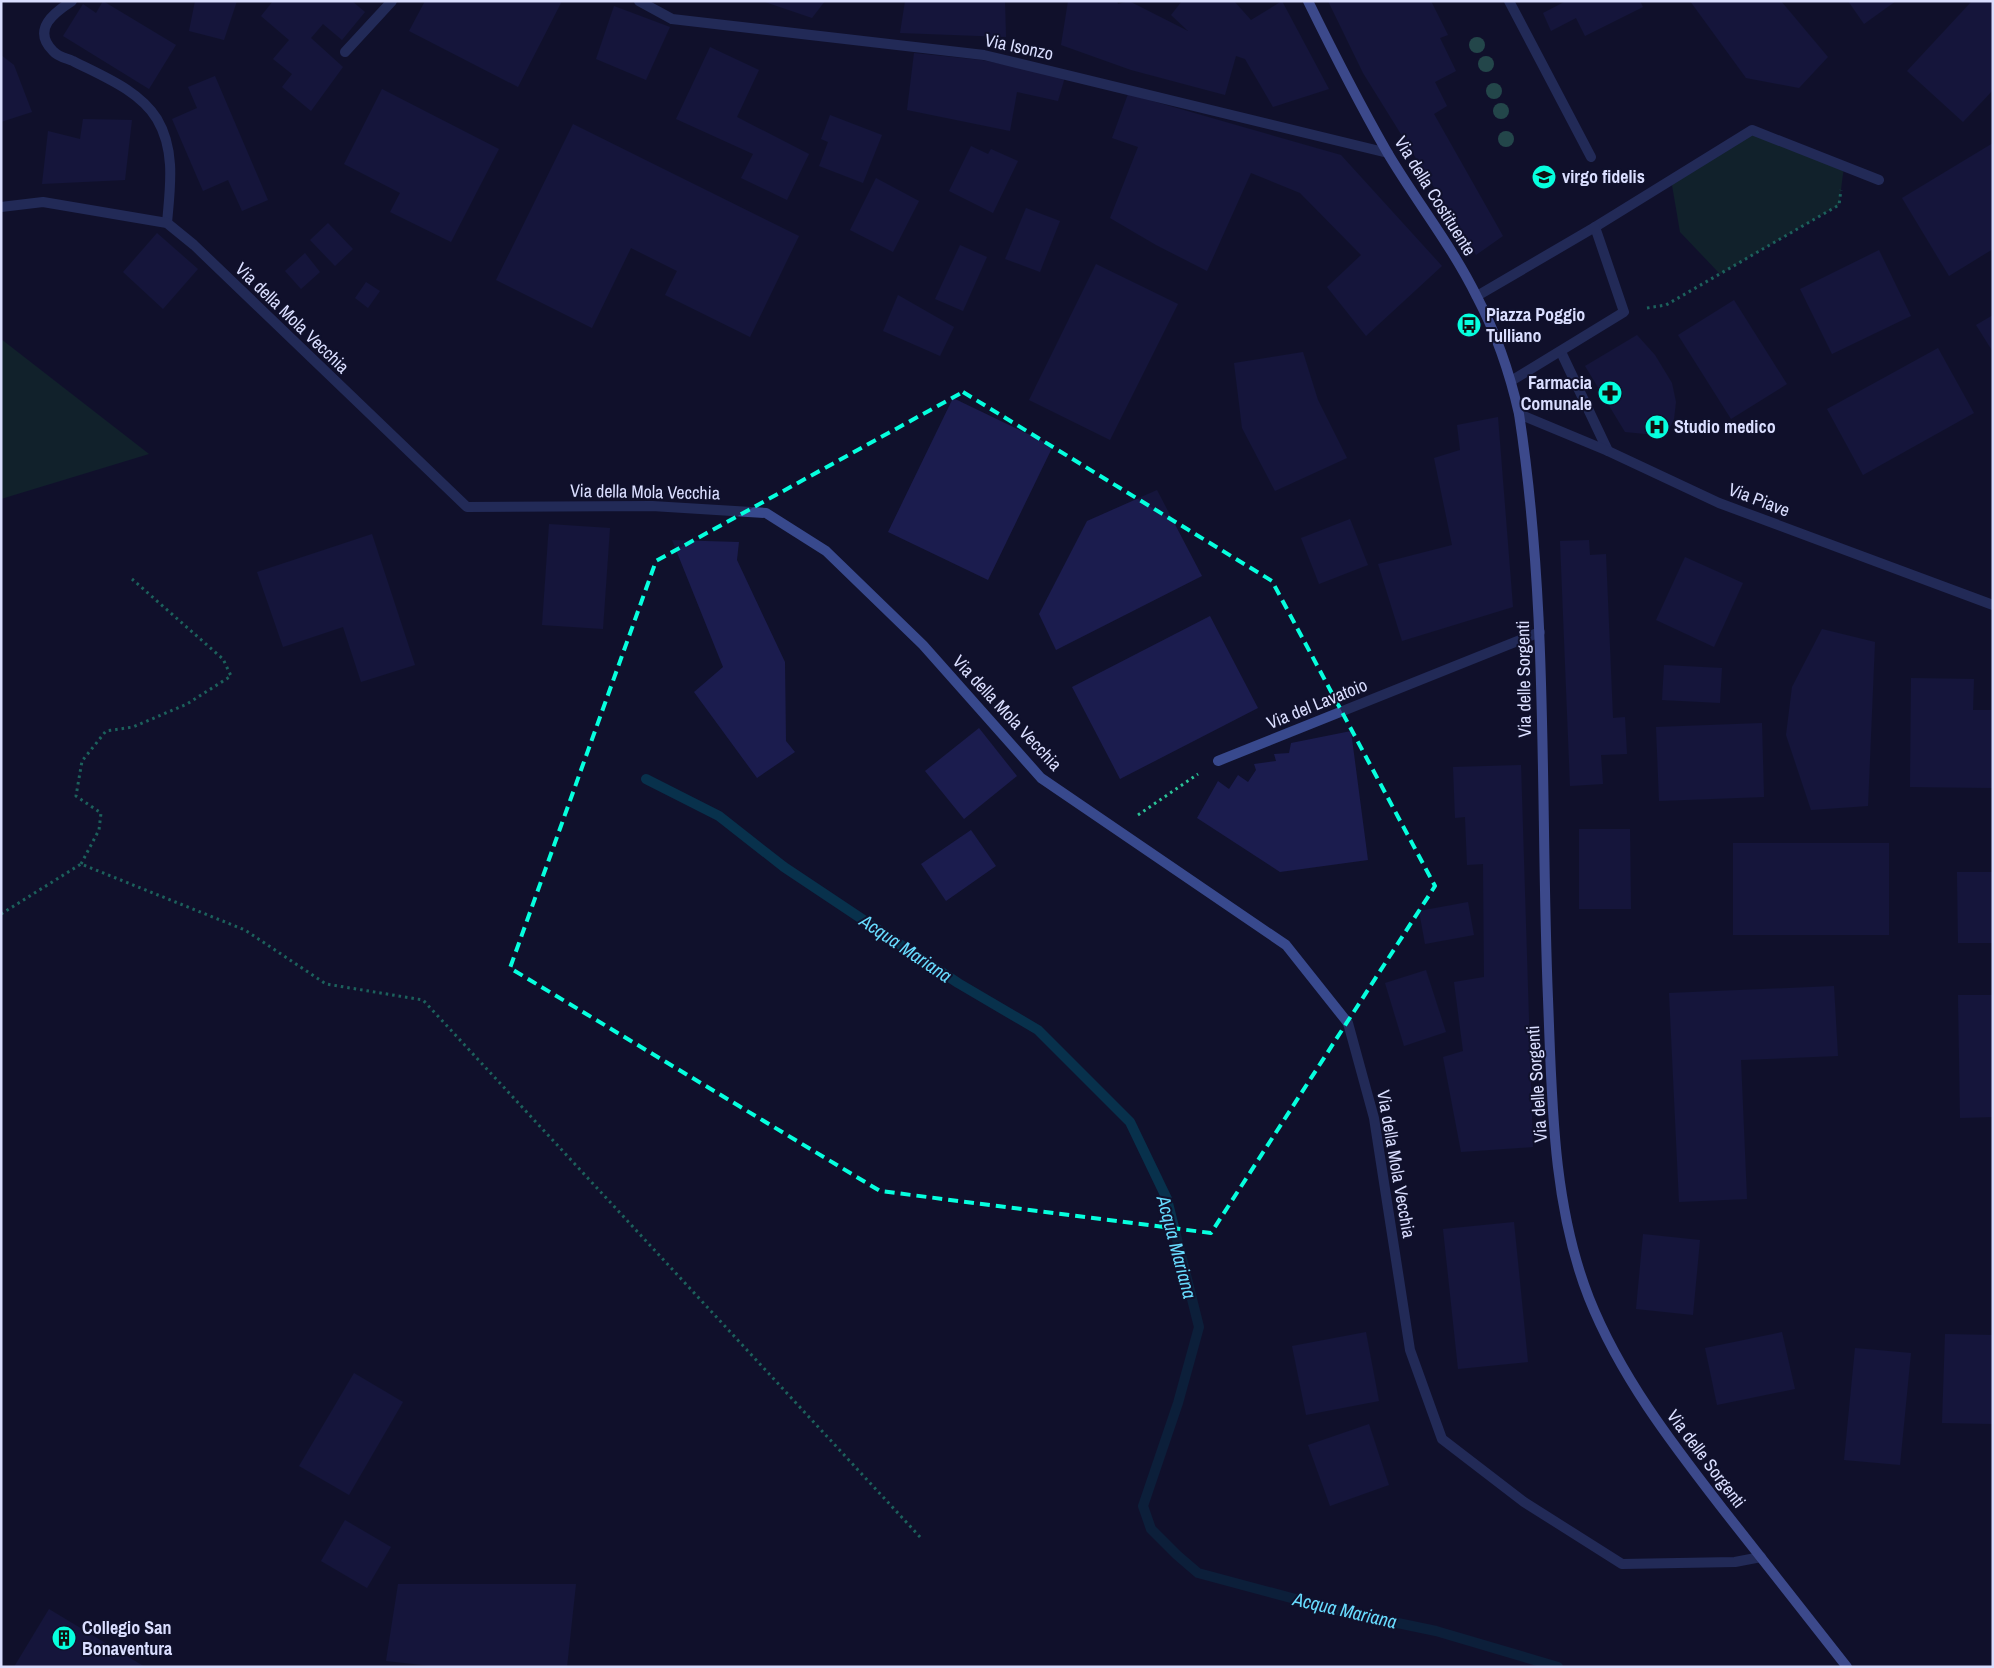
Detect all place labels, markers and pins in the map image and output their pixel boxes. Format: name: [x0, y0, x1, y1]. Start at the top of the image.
school or university icon: virgo fidelis: [1531, 164, 1557, 190]
place label: virgo fidelis: [1562, 164, 1645, 189]
place label: Piazza Poggio Tulliano: [1486, 302, 1585, 348]
bus stop icon: Piazza Poggio Tulliano: [1456, 312, 1482, 338]
place label: Farmacia Comunale: [1521, 370, 1593, 416]
pharmacy icon: Farmacia Comunale: [1597, 380, 1623, 406]
hospital icon: Studio medico: [1644, 414, 1670, 440]
place label: Studio medico: [1674, 414, 1776, 439]
place label: Collegio San Bonaventura: [82, 1615, 173, 1661]
building icon: Collegio San Bonaventura: [51, 1625, 77, 1651]

